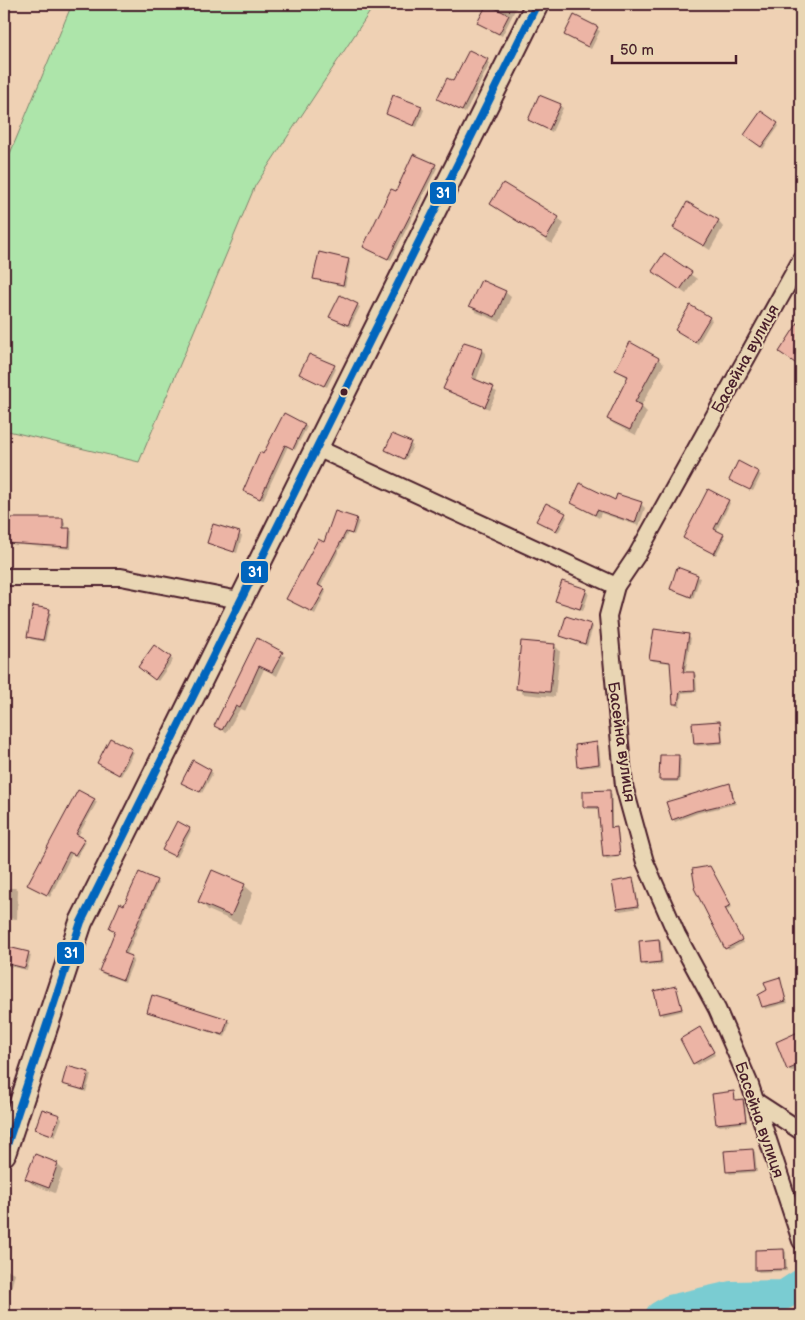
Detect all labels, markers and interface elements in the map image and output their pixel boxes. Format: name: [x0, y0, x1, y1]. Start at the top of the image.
scale bar: [612, 32, 736, 64]
text: 50 m: [620, 41, 654, 60]
line badge: 31: [429, 181, 457, 205]
text: 31: [436, 185, 450, 202]
street label: Басейна вулиця: [708, 301, 784, 417]
unlabelled marker: [339, 387, 349, 397]
line badge: 31: [240, 560, 269, 584]
text: 31: [248, 564, 262, 581]
street label: Басейна вулиця: [603, 681, 639, 804]
line badge: 31: [56, 941, 85, 965]
text: 31: [64, 945, 78, 962]
street label: Басейна вулиця: [730, 1060, 788, 1181]

